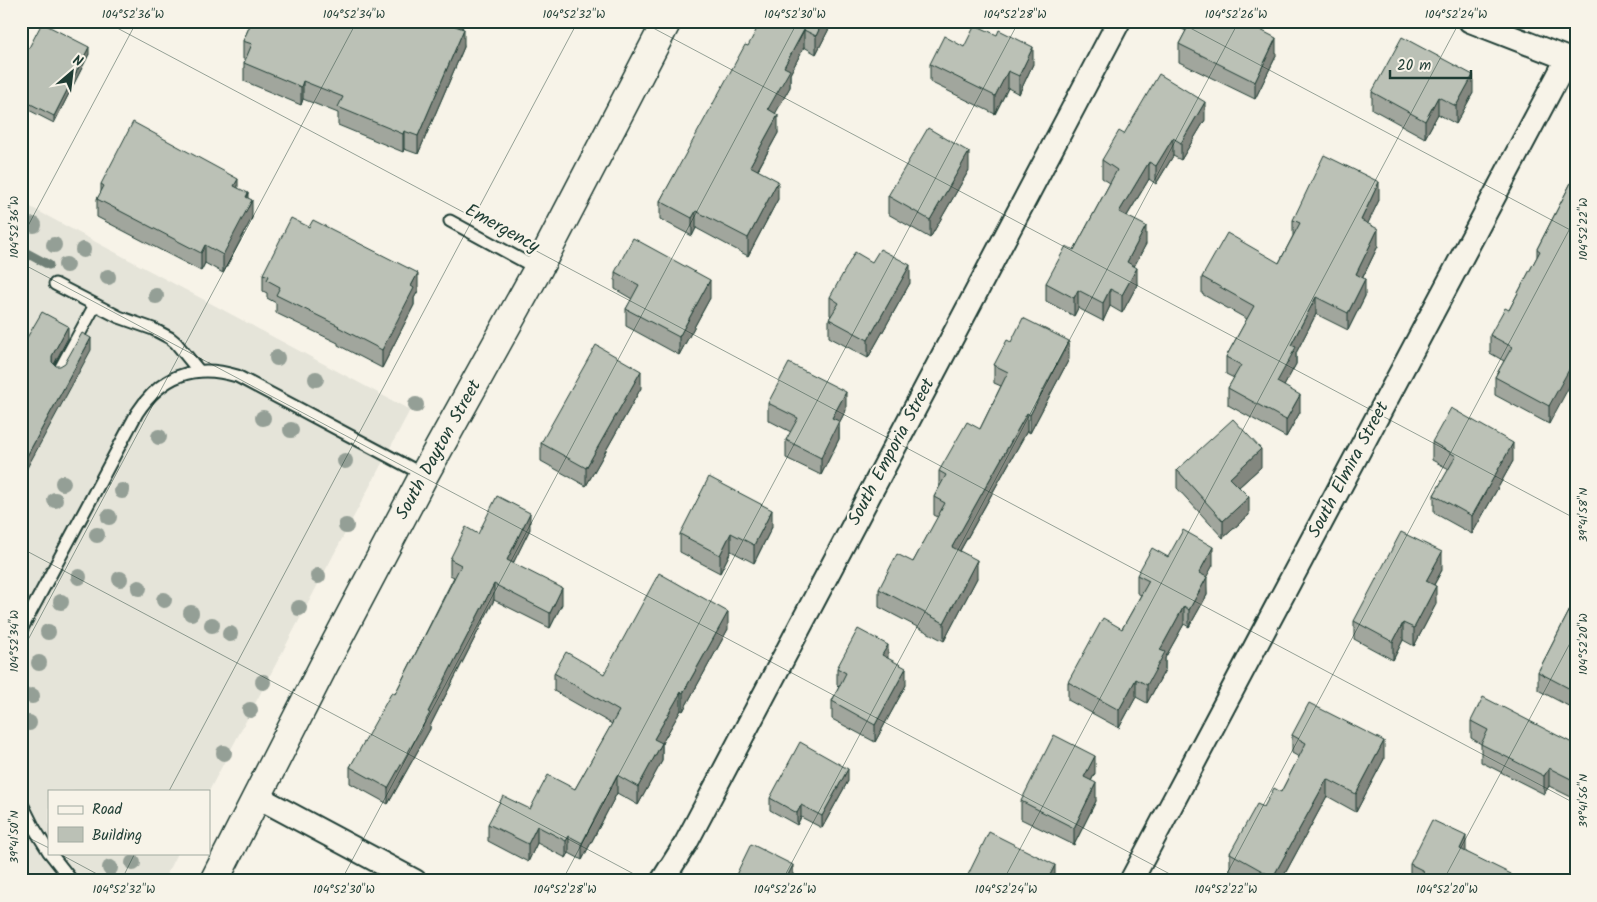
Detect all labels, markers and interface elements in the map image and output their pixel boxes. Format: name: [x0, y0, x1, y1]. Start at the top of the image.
text: 104°52'36"W: [102, 5, 164, 24]
text: 104°52'34"W: [323, 5, 385, 24]
text: 104°52'32"W: [543, 5, 605, 24]
text: 104°52'30"W: [764, 5, 826, 24]
text: 104°52'28"W: [983, 5, 1047, 24]
text: 104°52'26"W: [1205, 5, 1267, 24]
text: 104°52'24"W: [1425, 5, 1487, 24]
north arrow: [48, 48, 98, 98]
scale bar: [1390, 48, 1471, 80]
text: N: [69, 50, 87, 73]
text: 20 m: [1397, 54, 1431, 78]
text: 104°52'36"W: [5, 196, 24, 258]
street label: Emergency: [459, 197, 545, 262]
text: 104°52'22"W: [1574, 198, 1593, 260]
street label: South Emporia Street: [841, 372, 944, 531]
street label: South Dayton Street: [388, 374, 490, 525]
street label: South Elmira Street: [1301, 396, 1398, 543]
text: 39°41'58"N: [1574, 488, 1593, 542]
text: 104°52'34"W: [5, 610, 24, 672]
text: 104°52'20"W: [1574, 613, 1593, 675]
text: 39°41'56"N: [1574, 774, 1593, 828]
legend: [48, 790, 210, 854]
text: Road: [92, 798, 123, 822]
text: 39°41'50"N: [5, 810, 24, 864]
text: Building: [92, 824, 142, 848]
text: 104°52'32"W: [93, 880, 155, 899]
text: 104°52'30"W: [313, 880, 375, 899]
text: 104°52'28"W: [533, 880, 597, 899]
text: 104°52'26"W: [754, 880, 816, 899]
text: 104°52'24"W: [975, 880, 1037, 899]
text: 104°52'22"W: [1195, 880, 1257, 899]
text: 104°52'20"W: [1416, 880, 1478, 899]

